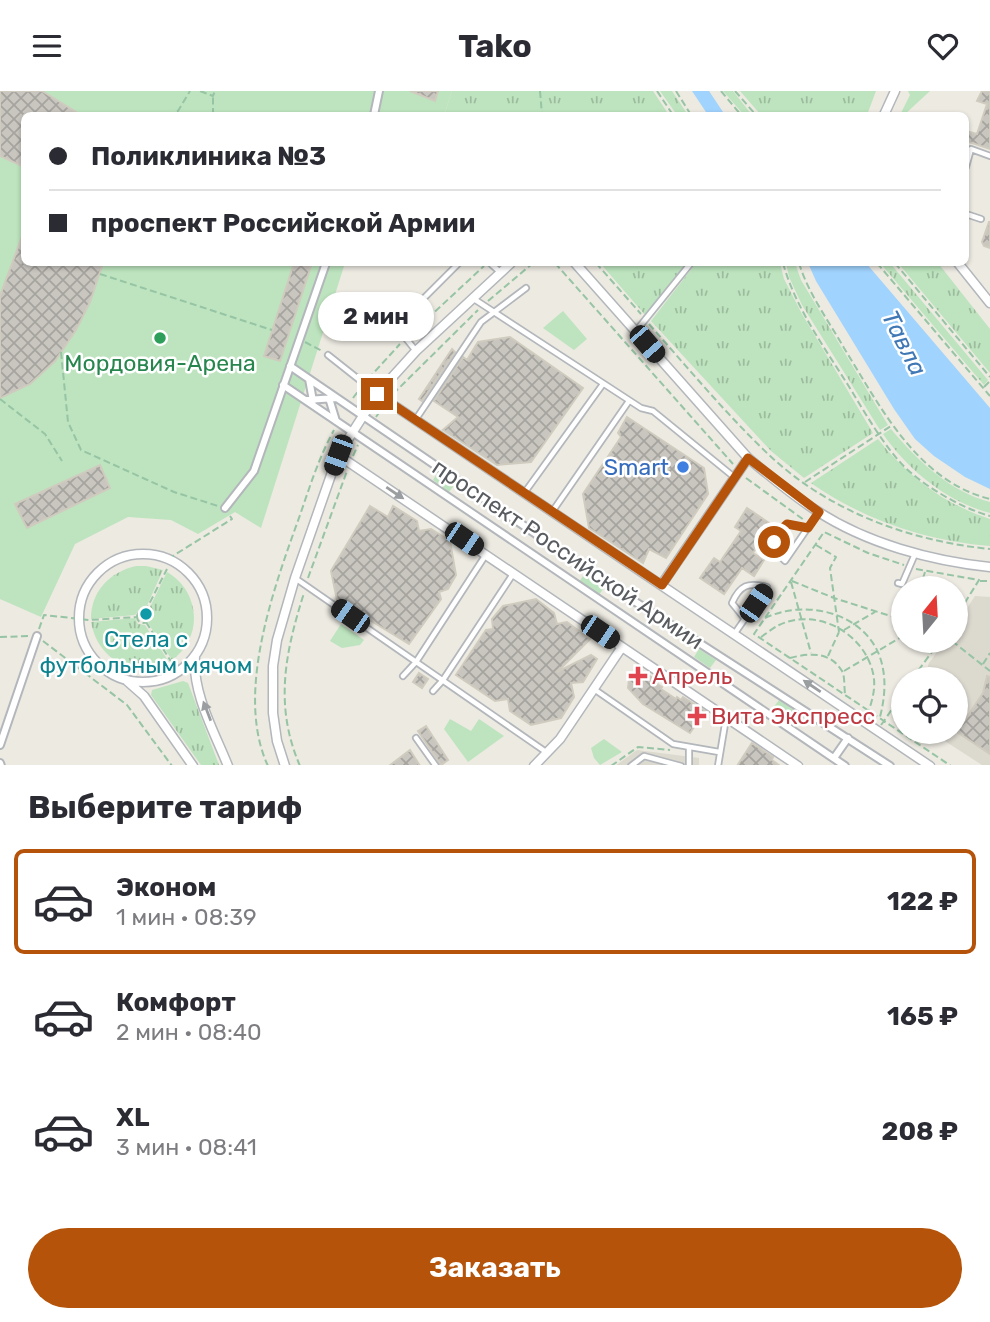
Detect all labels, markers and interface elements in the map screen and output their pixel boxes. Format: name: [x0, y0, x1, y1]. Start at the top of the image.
icon: menu: [28, 27, 66, 65]
text: Tako: [458, 27, 532, 65]
icon: heart: [924, 27, 962, 65]
text: Поликлиника №3: [91, 141, 326, 172]
text: проспект Российской Армии: [91, 208, 475, 239]
callout: 2 мин: [319, 293, 435, 341]
text: 2 мин: [343, 302, 409, 330]
water label: Тавла: [876, 306, 932, 380]
car: [626, 321, 669, 367]
marker: Мордовия-Арена: [152, 330, 168, 346]
place label: Мордовия-Арена: [64, 349, 256, 377]
route end: [361, 378, 393, 410]
car: [321, 432, 356, 478]
street label: проспект Российской Армии: [427, 453, 709, 655]
place label: Smart: [604, 453, 669, 481]
marker: Smart: [675, 459, 691, 475]
one-way arrow: [386, 486, 404, 500]
car: [441, 519, 488, 559]
route start: [758, 526, 790, 558]
north arrow: [891, 576, 968, 653]
map controls: [891, 576, 968, 744]
car: [736, 580, 777, 626]
car: [327, 595, 374, 637]
marker: Стела с футбольным мячом: [138, 606, 154, 622]
car: [577, 612, 624, 652]
place label: Стела с футбольным мячом: [40, 625, 253, 679]
place label: Апрель: [652, 662, 732, 690]
button: locate: [891, 667, 968, 744]
marker: Апрель: [630, 668, 646, 684]
one-way arrow: [803, 680, 822, 693]
one-way arrow: [201, 701, 212, 722]
place label: Вита Экспресс: [711, 702, 875, 730]
marker: Вита Экспресс: [689, 708, 705, 724]
text: Выберите тариф: [28, 788, 302, 826]
icon: car: [32, 870, 95, 933]
text: Эконом: [116, 872, 216, 903]
text: 122 ₽: [887, 886, 958, 917]
text: 1 мин · 08:39: [116, 903, 257, 931]
icon: car: [32, 985, 95, 1048]
text: Комфорт: [116, 987, 236, 1018]
text: 165 ₽: [887, 1001, 958, 1032]
text: 2 мин · 08:40: [116, 1018, 262, 1046]
icon: car: [32, 1100, 95, 1163]
text: XL: [116, 1102, 149, 1133]
text: 208 ₽: [882, 1116, 958, 1147]
text: 3 мин · 08:41: [116, 1133, 257, 1161]
button: Заказать: [28, 1228, 962, 1308]

